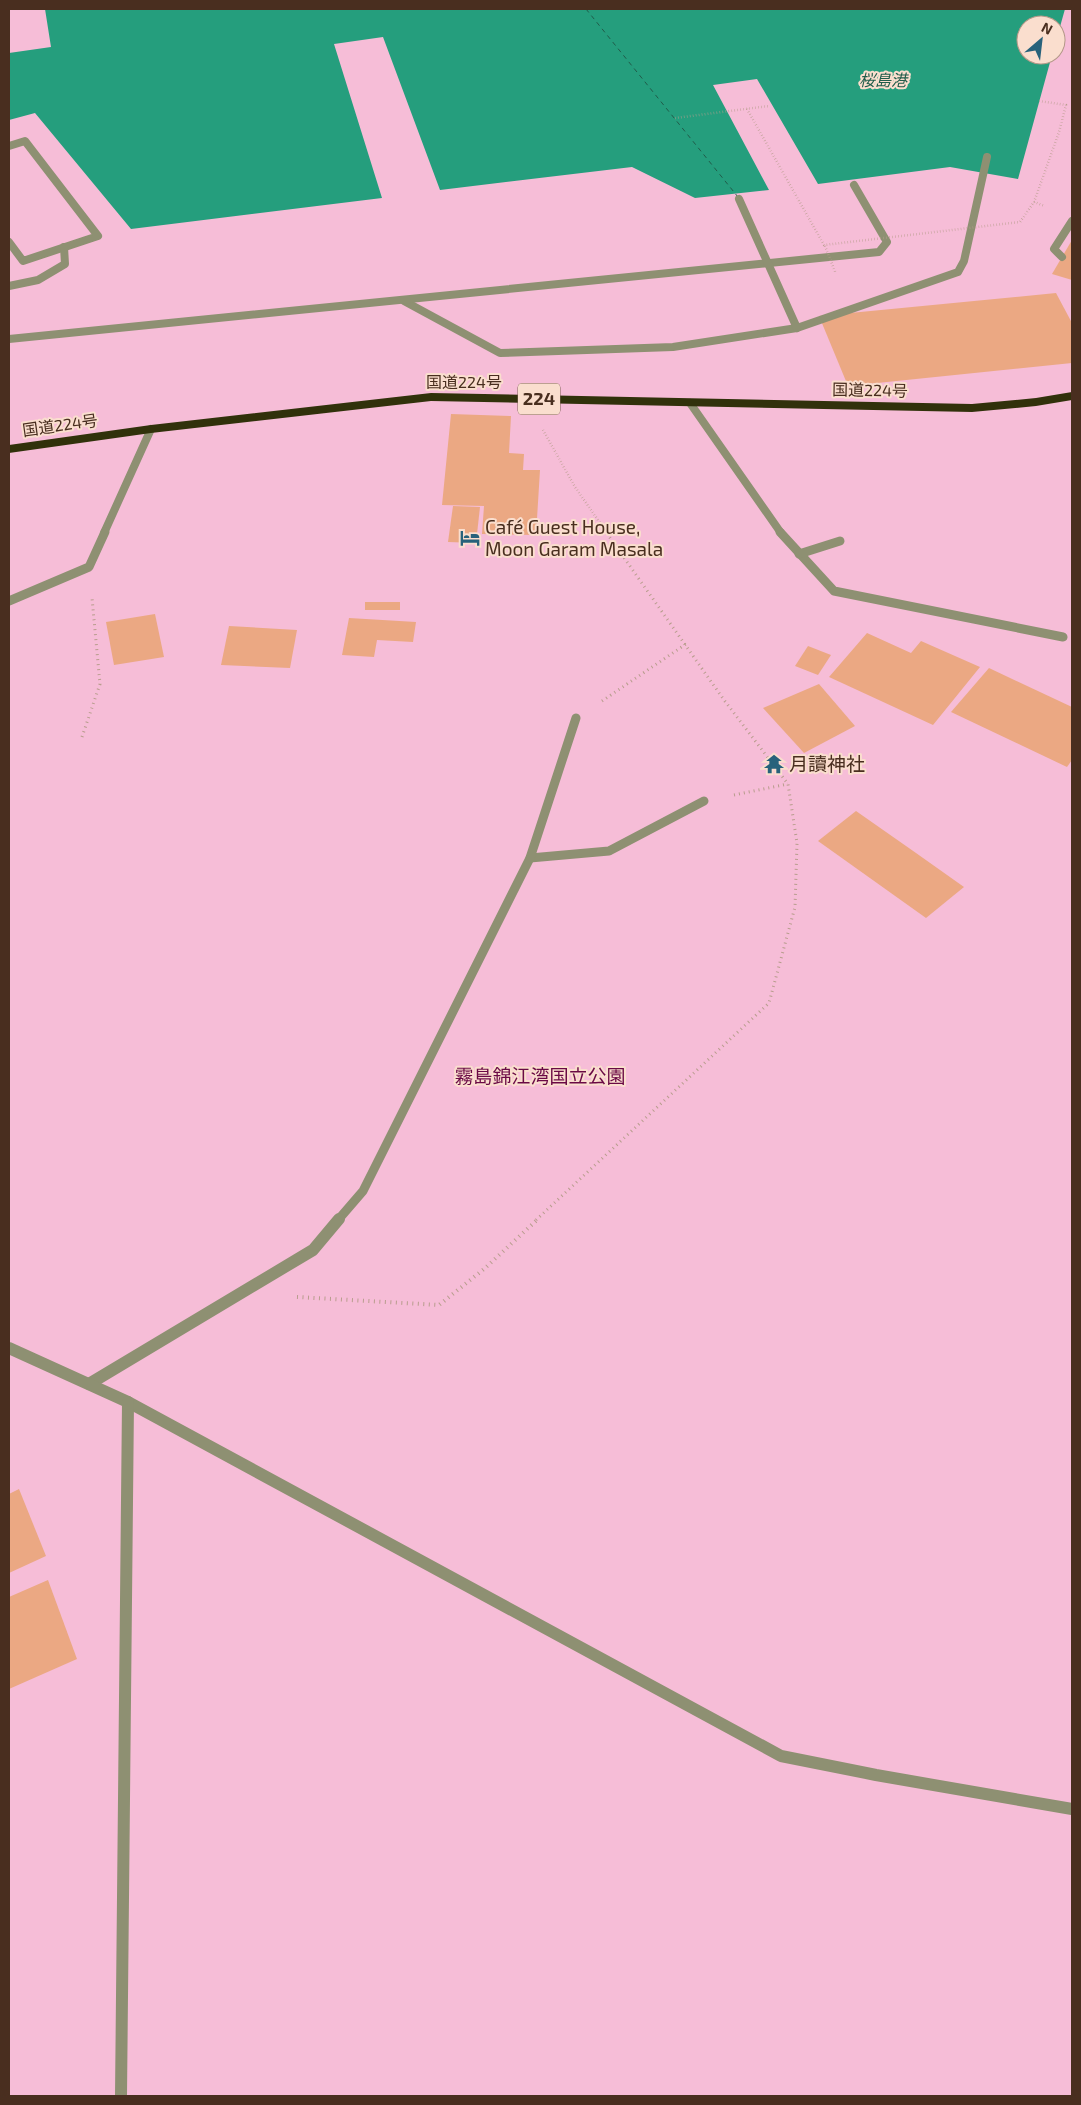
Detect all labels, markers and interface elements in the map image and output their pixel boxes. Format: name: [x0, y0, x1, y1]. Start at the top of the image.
north arrow: [1016, 15, 1066, 65]
text: N: [1039, 18, 1056, 38]
water label: 桜島港: [859, 70, 909, 89]
street label: 国道224号: [426, 372, 502, 391]
street label: 国道224号: [832, 379, 908, 400]
road number: 224: [518, 384, 560, 414]
street label: 国道224号: [21, 410, 99, 439]
place label: Café Guest House, Moon Garam Masala: [485, 515, 663, 560]
hotel icon: Café Guest House, Moon Garam Masala: [459, 527, 481, 549]
place label: 月讀神社: [789, 752, 865, 775]
temple icon: 月讀神社: [763, 753, 785, 775]
park label: 霧島錦江湾国立公園: [454, 1064, 626, 1087]

